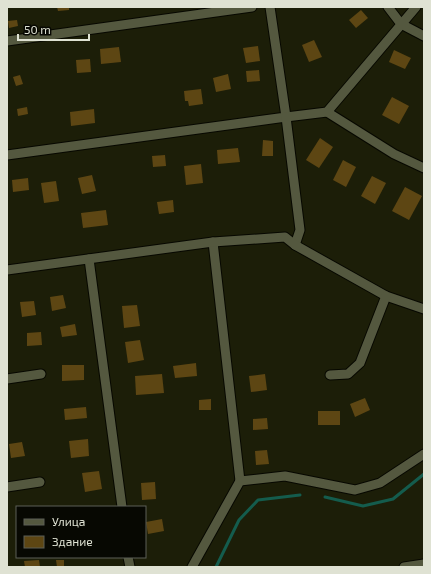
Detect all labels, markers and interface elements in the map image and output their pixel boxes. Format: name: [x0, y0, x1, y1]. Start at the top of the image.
scale bar: [18, 16, 89, 42]
text: 50 m: [24, 22, 51, 36]
legend: [16, 506, 146, 558]
text: Улица: [52, 514, 85, 528]
text: Здание: [52, 534, 93, 548]

